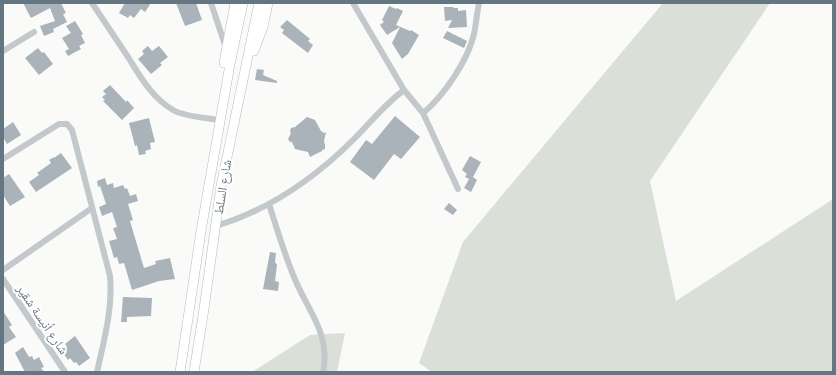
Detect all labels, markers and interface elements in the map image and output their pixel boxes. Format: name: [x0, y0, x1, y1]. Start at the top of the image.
street label: شارع السلط: [210, 158, 236, 216]
street label: شارع أنيسة شقير: [12, 280, 72, 358]

